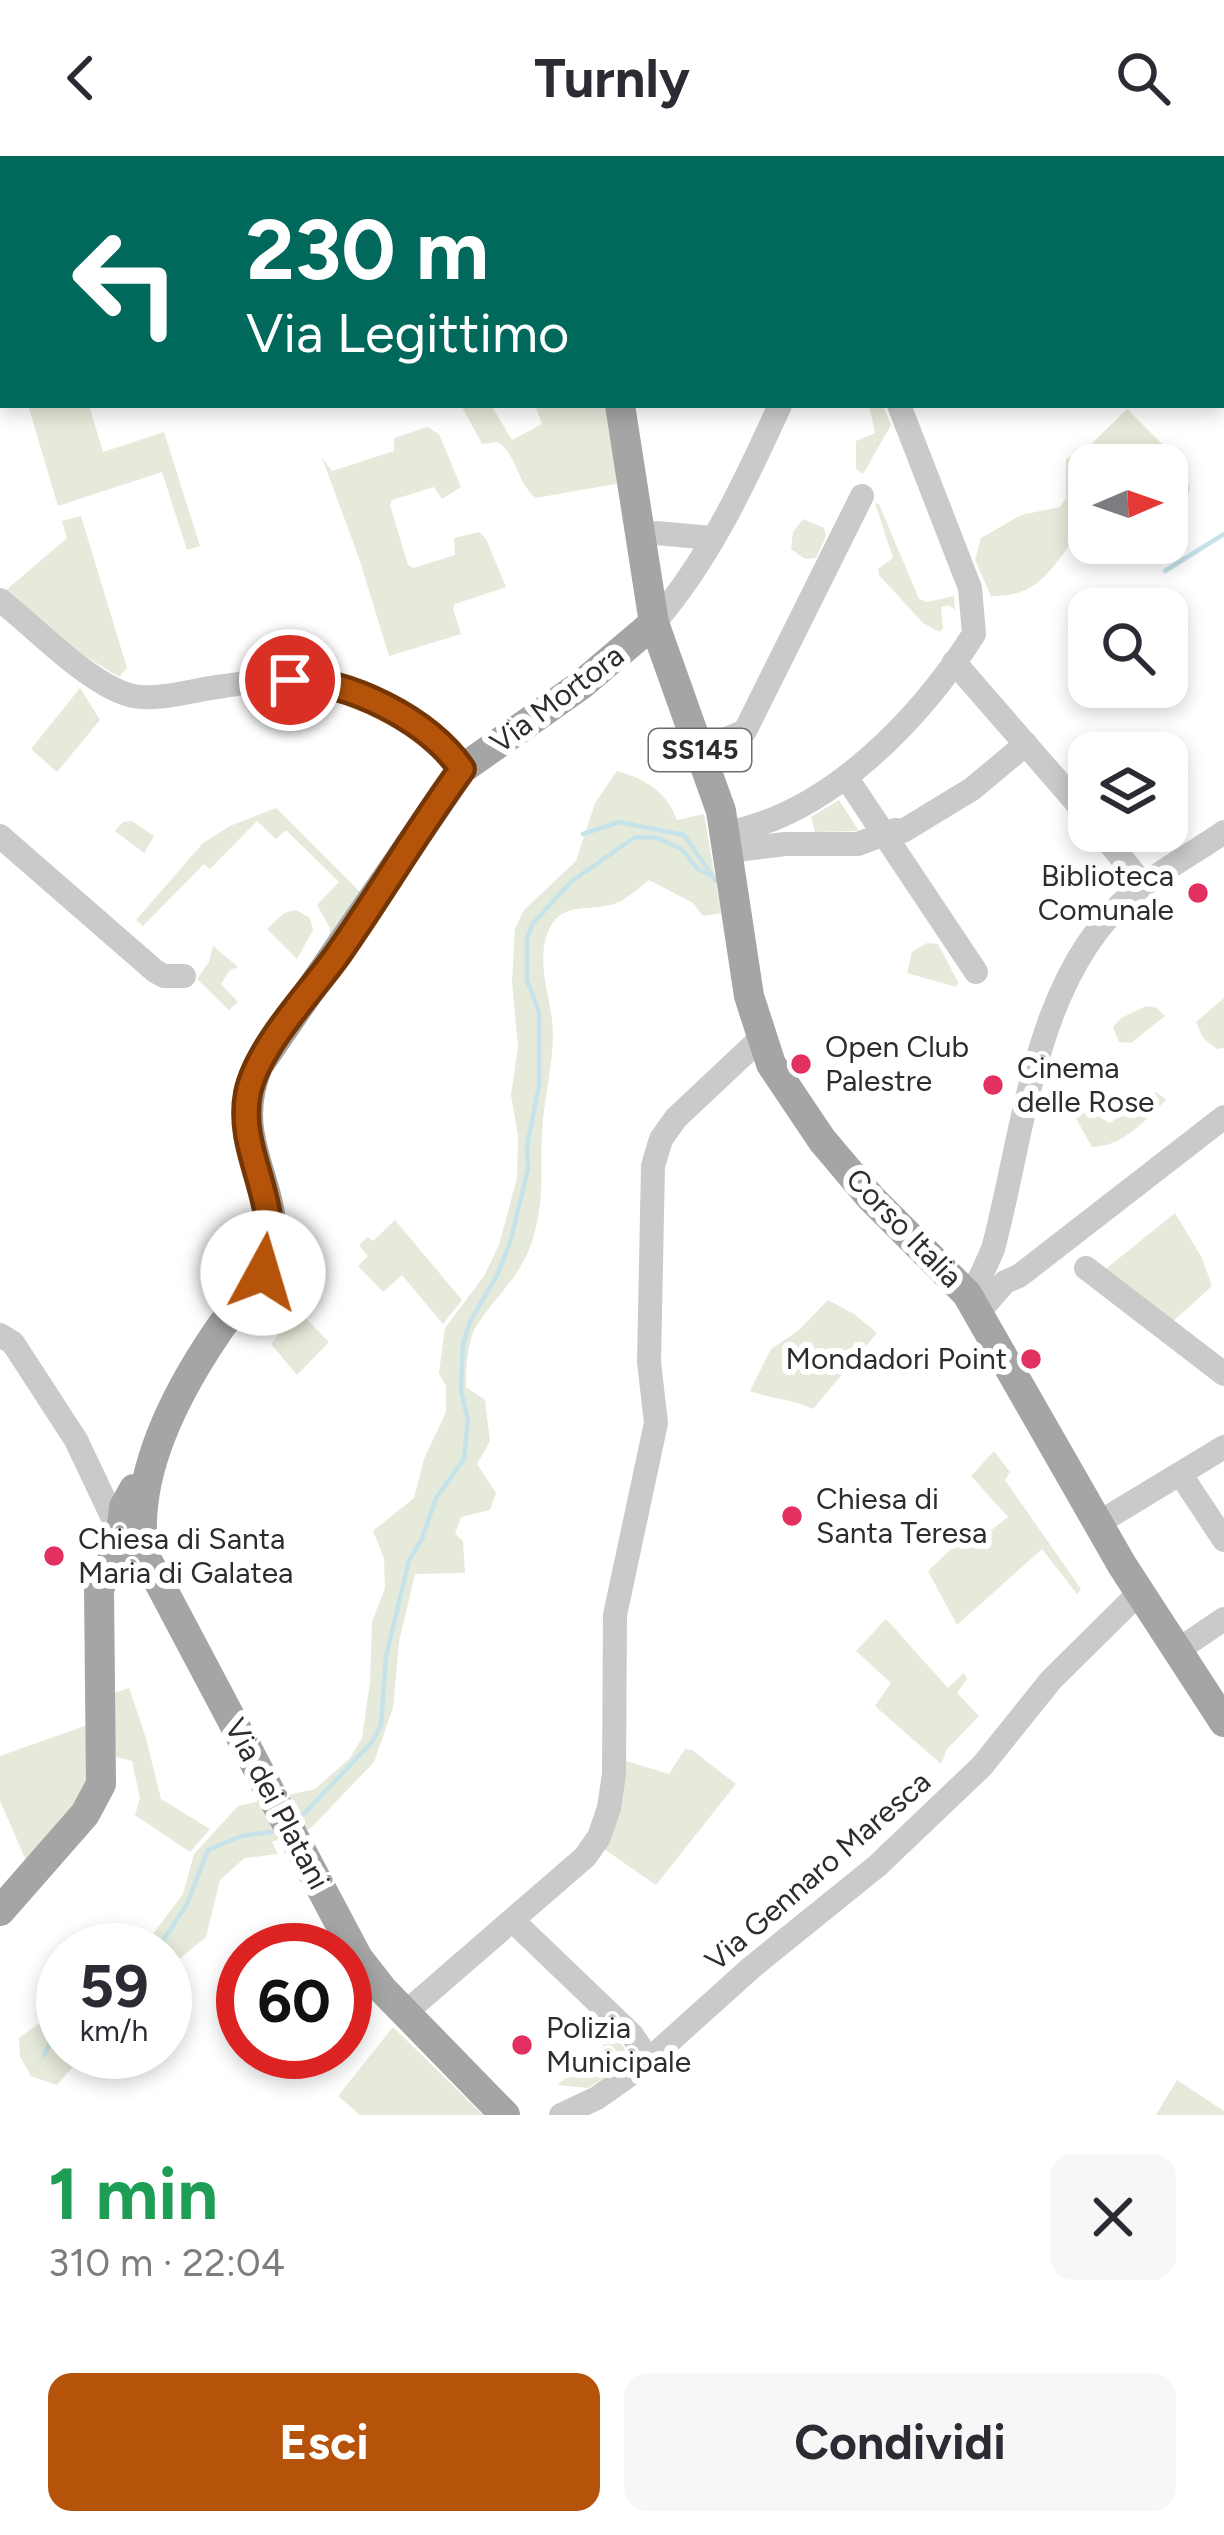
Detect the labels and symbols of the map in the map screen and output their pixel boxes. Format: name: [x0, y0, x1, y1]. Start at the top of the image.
north arrow: [1068, 444, 1188, 564]
pin: [239, 629, 341, 731]
street label: Via Mortora: [483, 636, 631, 761]
road number: SS145: [649, 729, 751, 771]
place label: Biblioteca Comunale: [1038, 857, 1174, 928]
marker: Biblioteca Comunale: [1185, 880, 1211, 906]
place label: Open Club Palestre: [825, 1028, 969, 1099]
place label: Cinema delle Rose: [1017, 1049, 1155, 1120]
marker: Open Club Palestre: [788, 1051, 814, 1077]
marker: Cinema delle Rose: [980, 1072, 1006, 1098]
street label: Corso Italia: [838, 1160, 970, 1295]
position arrow: [200, 1210, 326, 1336]
place label: Mondadori Point: [786, 1340, 1007, 1377]
marker: Mondadori Point: [1018, 1346, 1044, 1372]
place label: Chiesa di Santa Teresa: [816, 1480, 987, 1551]
marker: Chiesa di Santa Teresa: [779, 1503, 805, 1529]
place label: Chiesa di Santa Maria di Galatea: [78, 1520, 293, 1591]
marker: Chiesa di Santa Maria di Galatea: [41, 1543, 67, 1569]
street label: Via dei Platani: [217, 1712, 338, 1896]
street label: Via Gennaro Maresca: [698, 1763, 938, 1978]
speed limit sign: 60: [216, 1923, 372, 2079]
place label: Polizia Municipale: [546, 2009, 691, 2080]
marker: Polizia Municipale: [509, 2032, 535, 2058]

